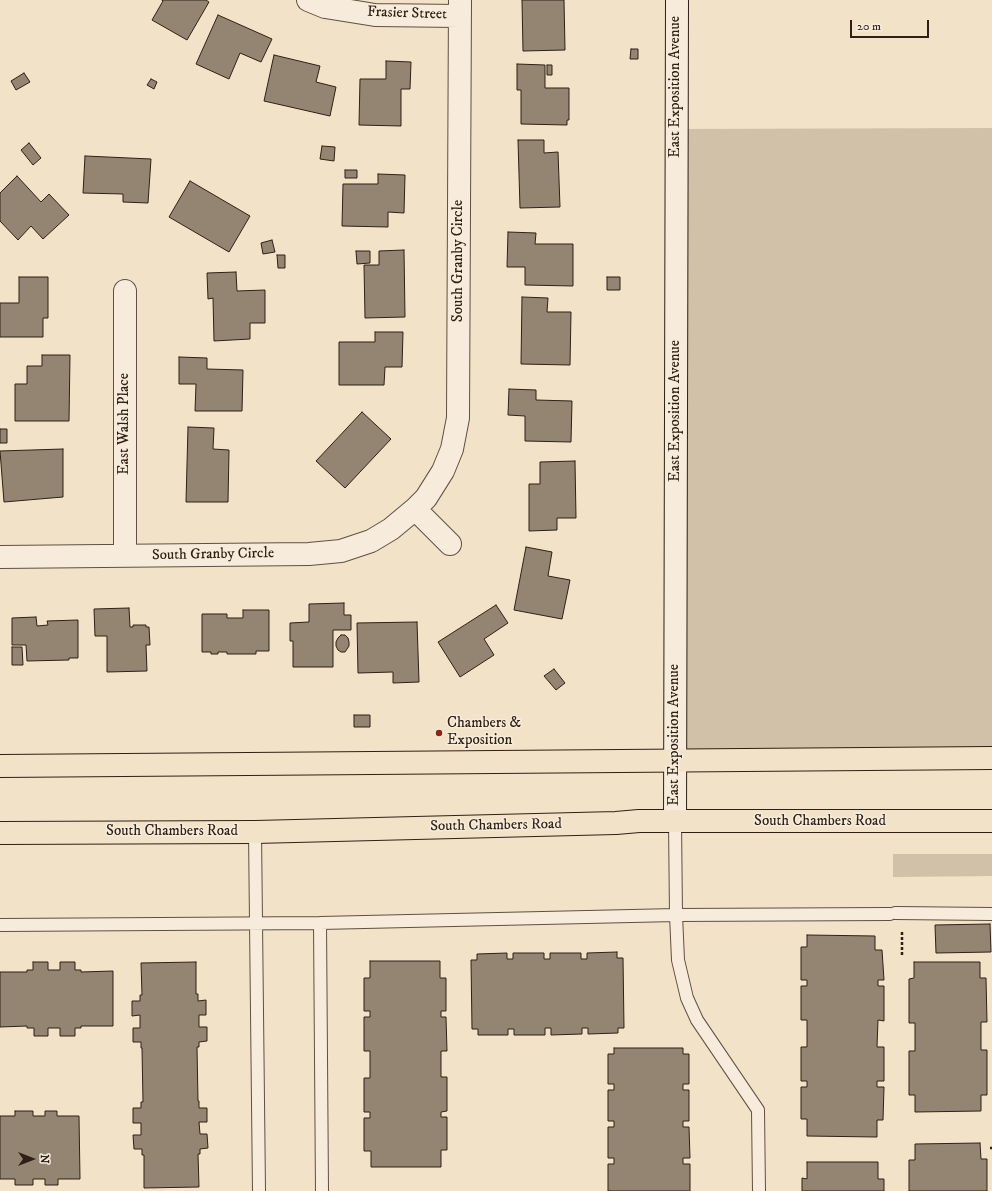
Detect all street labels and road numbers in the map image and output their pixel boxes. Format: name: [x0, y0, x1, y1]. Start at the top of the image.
street label: Frasier Street: [367, 4, 447, 24]
street label: East Exposition Avenue: [667, 16, 685, 158]
street label: South Granby Circle: [450, 200, 468, 322]
street label: East Exposition Avenue: [667, 340, 685, 482]
street label: East Walsh Place: [116, 373, 134, 475]
street label: South Granby Circle: [152, 545, 274, 565]
street label: East Exposition Avenue: [666, 664, 684, 806]
street label: South Chambers Road: [754, 813, 886, 831]
street label: South Chambers Road: [430, 816, 562, 836]
street label: South Chambers Road: [106, 823, 238, 841]

